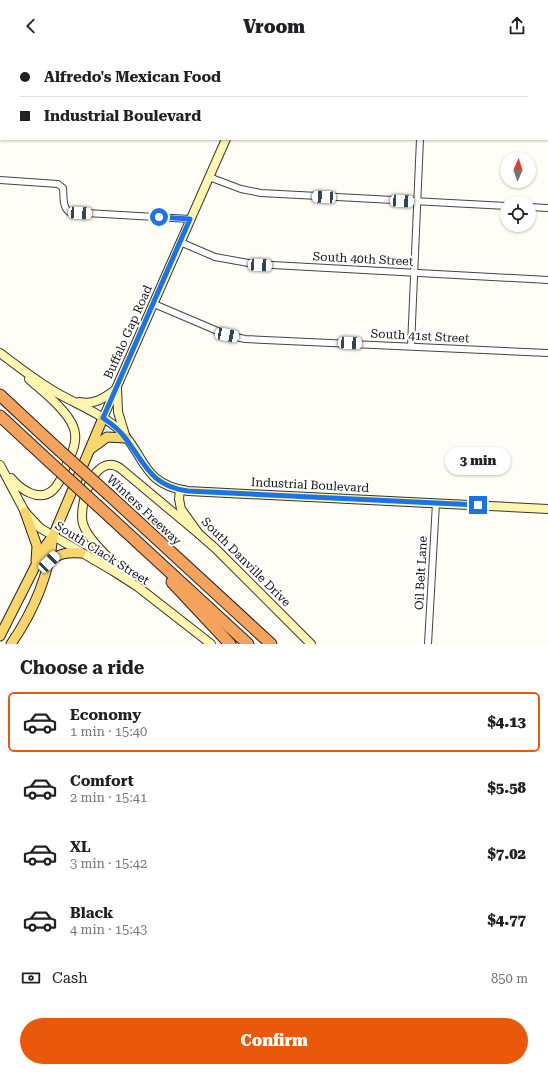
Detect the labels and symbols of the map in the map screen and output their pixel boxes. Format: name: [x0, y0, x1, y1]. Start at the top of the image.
north arrow: [500, 152, 536, 188]
car: [312, 190, 336, 204]
car: [390, 194, 414, 208]
car: [68, 206, 92, 220]
route start: [150, 208, 168, 226]
street label: South 40th Street: [312, 249, 414, 269]
car: [248, 258, 272, 272]
street label: Buffalo Gap Road: [101, 283, 155, 381]
street label: South 41st Street: [370, 326, 470, 346]
car: [214, 327, 240, 343]
car: [338, 336, 362, 350]
callout: 3 min: [445, 447, 511, 475]
street label: Winters Freeway: [104, 472, 185, 549]
street label: Industrial Boulevard: [250, 475, 370, 495]
route end: [469, 496, 487, 514]
street label: South Danville Drive: [199, 515, 294, 610]
street label: South Clack Street: [52, 518, 152, 588]
street label: Oil Belt Lane: [412, 535, 430, 610]
car: [36, 549, 62, 575]

